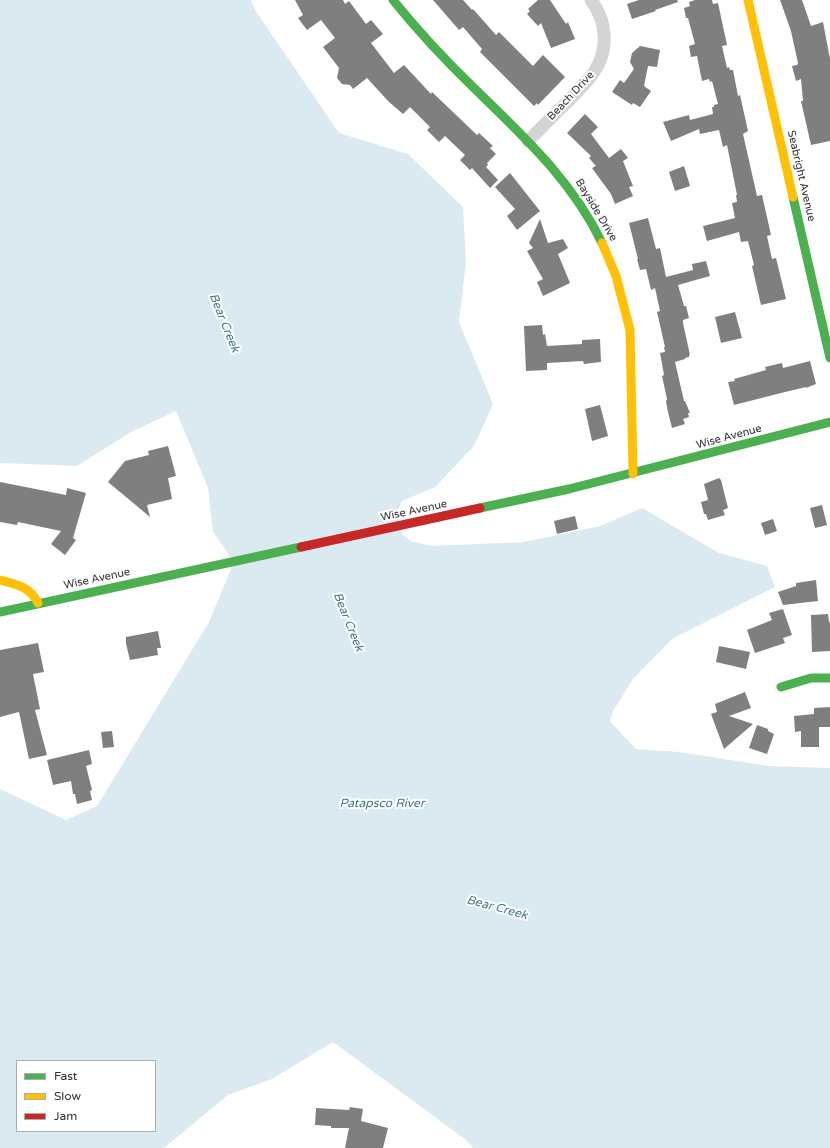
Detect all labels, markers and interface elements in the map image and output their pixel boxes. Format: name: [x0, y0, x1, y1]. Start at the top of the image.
street label: Beach Drive: [545, 69, 597, 123]
street label: Seabright Avenue: [784, 129, 818, 223]
street label: Bayside Drive: [572, 176, 620, 244]
water label: Bear Creek: [206, 291, 242, 355]
street label: Wise Avenue: [695, 422, 763, 452]
street label: Wise Avenue: [380, 498, 448, 524]
street label: Wise Avenue: [63, 566, 131, 592]
water label: Bear Creek: [330, 590, 366, 654]
water label: Patapsco River: [340, 797, 424, 811]
water label: Bear Creek: [465, 893, 529, 923]
legend: [16, 1060, 156, 1132]
text: Fast: [54, 1069, 77, 1083]
text: Slow: [54, 1089, 81, 1103]
text: Jam: [54, 1109, 77, 1123]

